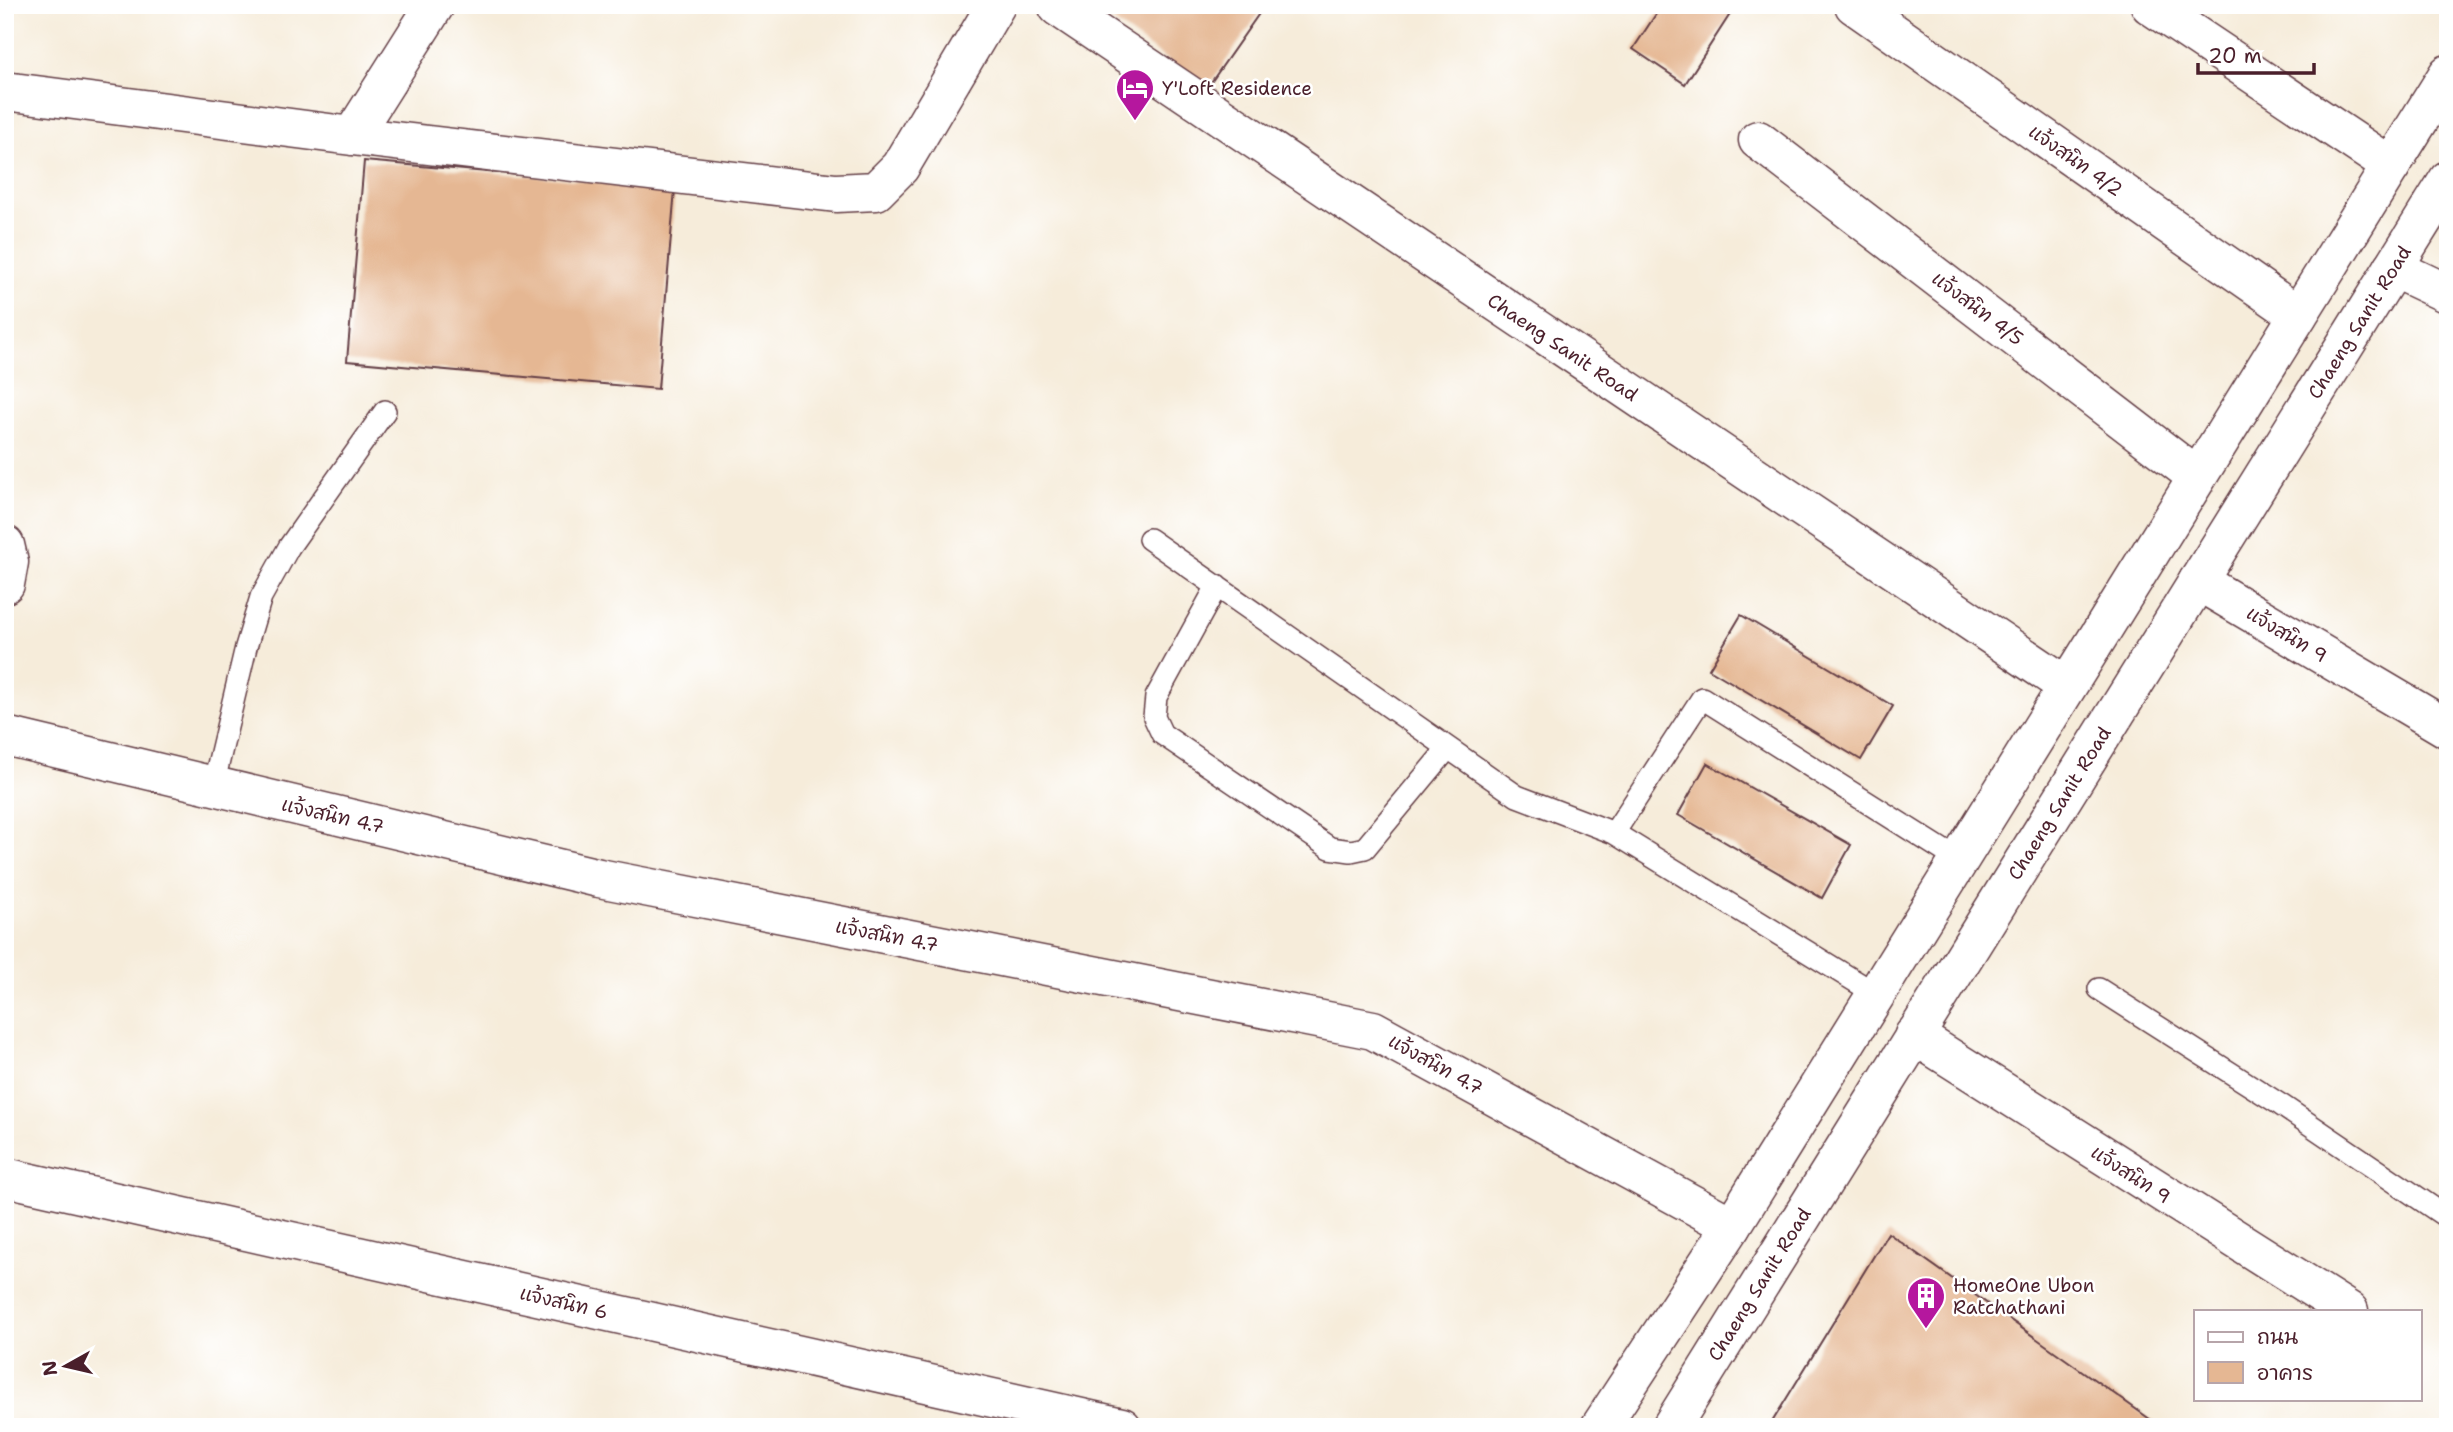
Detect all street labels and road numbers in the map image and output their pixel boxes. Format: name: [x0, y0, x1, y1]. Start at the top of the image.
street label: แจ้งสนิท 4/2: [2024, 119, 2128, 202]
street label: Chaeng Sanit Road: [2302, 241, 2417, 404]
street label: แจ้งสนิท 4/5: [1927, 266, 2028, 351]
street label: Chaeng Sanit Road: [1483, 288, 1643, 407]
street label: แจ้งสนิท 9: [2242, 601, 2332, 668]
street label: Chaeng Sanit Road: [2002, 722, 2117, 885]
street label: แจ้งสนิท 4.7: [279, 792, 387, 839]
street label: แจ้งสนิท 4.7: [833, 913, 940, 958]
street label: แจ้งสนิท 4.7: [1384, 1028, 1487, 1101]
street label: แจ้งสนิท 9: [2086, 1139, 2175, 1209]
street label: Chaeng Sanit Road: [1702, 1203, 1817, 1366]
street label: แจ้งสนิท 6: [517, 1280, 610, 1325]

